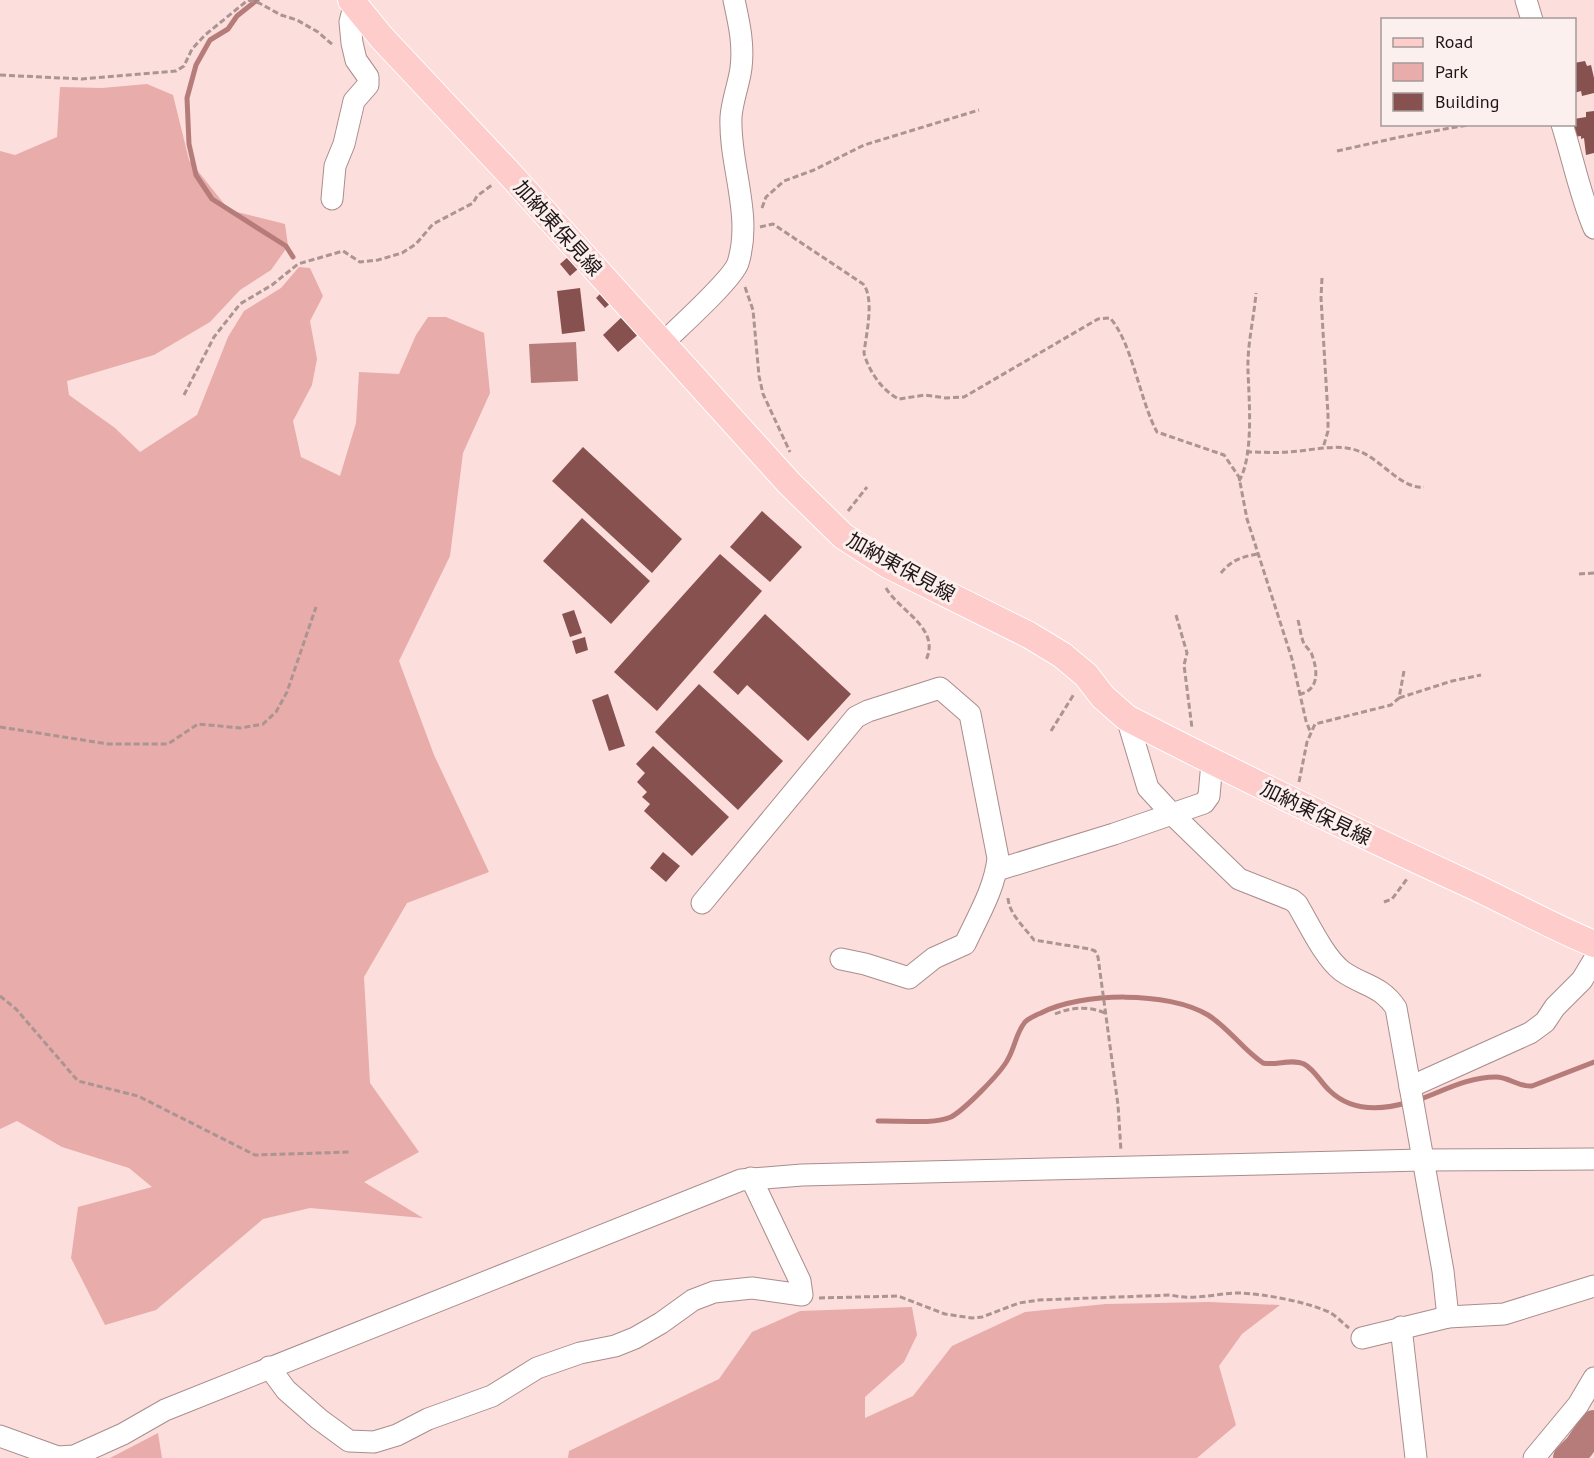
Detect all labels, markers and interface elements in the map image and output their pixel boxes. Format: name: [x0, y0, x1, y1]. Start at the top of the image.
legend: [1381, 18, 1576, 126]
text: Road: [1435, 30, 1473, 53]
text: Park: [1435, 60, 1468, 83]
text: Building: [1435, 90, 1499, 113]
street label: 加納東保見線: [508, 175, 608, 281]
street label: 加納東保見線: [842, 527, 960, 607]
street label: 加納東保見線: [1256, 775, 1376, 851]

